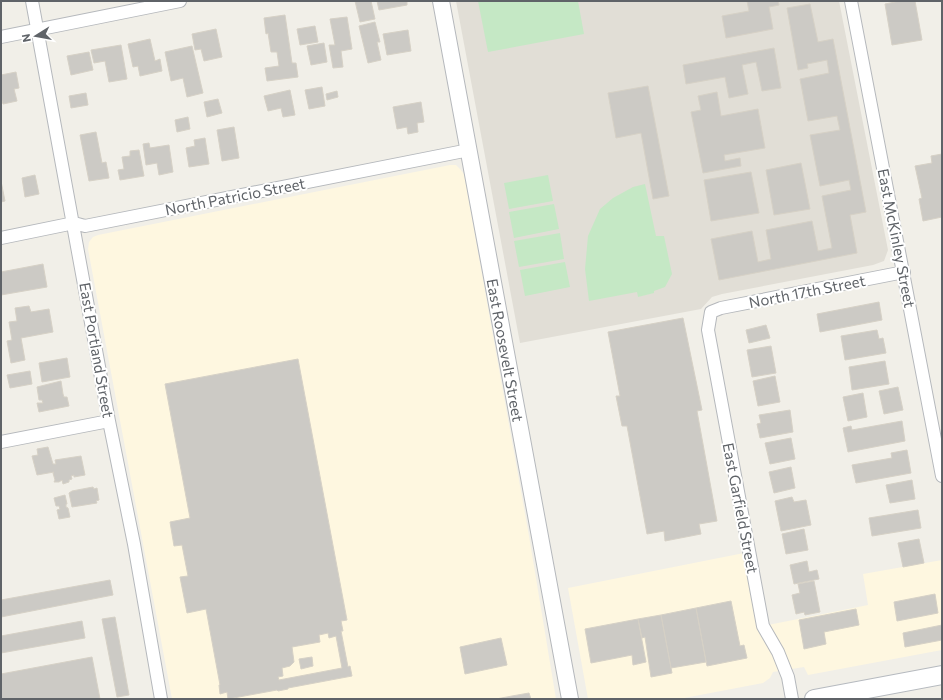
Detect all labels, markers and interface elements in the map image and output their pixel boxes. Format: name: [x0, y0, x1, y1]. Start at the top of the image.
north arrow: [16, 16, 56, 56]
text: N: [19, 33, 33, 43]
street label: East McKinley Street: [875, 167, 919, 309]
street label: North Patricio Street: [163, 174, 307, 218]
street label: North 17th Street: [747, 271, 867, 311]
street label: East Roosevelt Street: [483, 277, 528, 423]
street label: East Portland Street: [76, 281, 118, 419]
street label: East Garfield Street: [719, 441, 763, 575]

